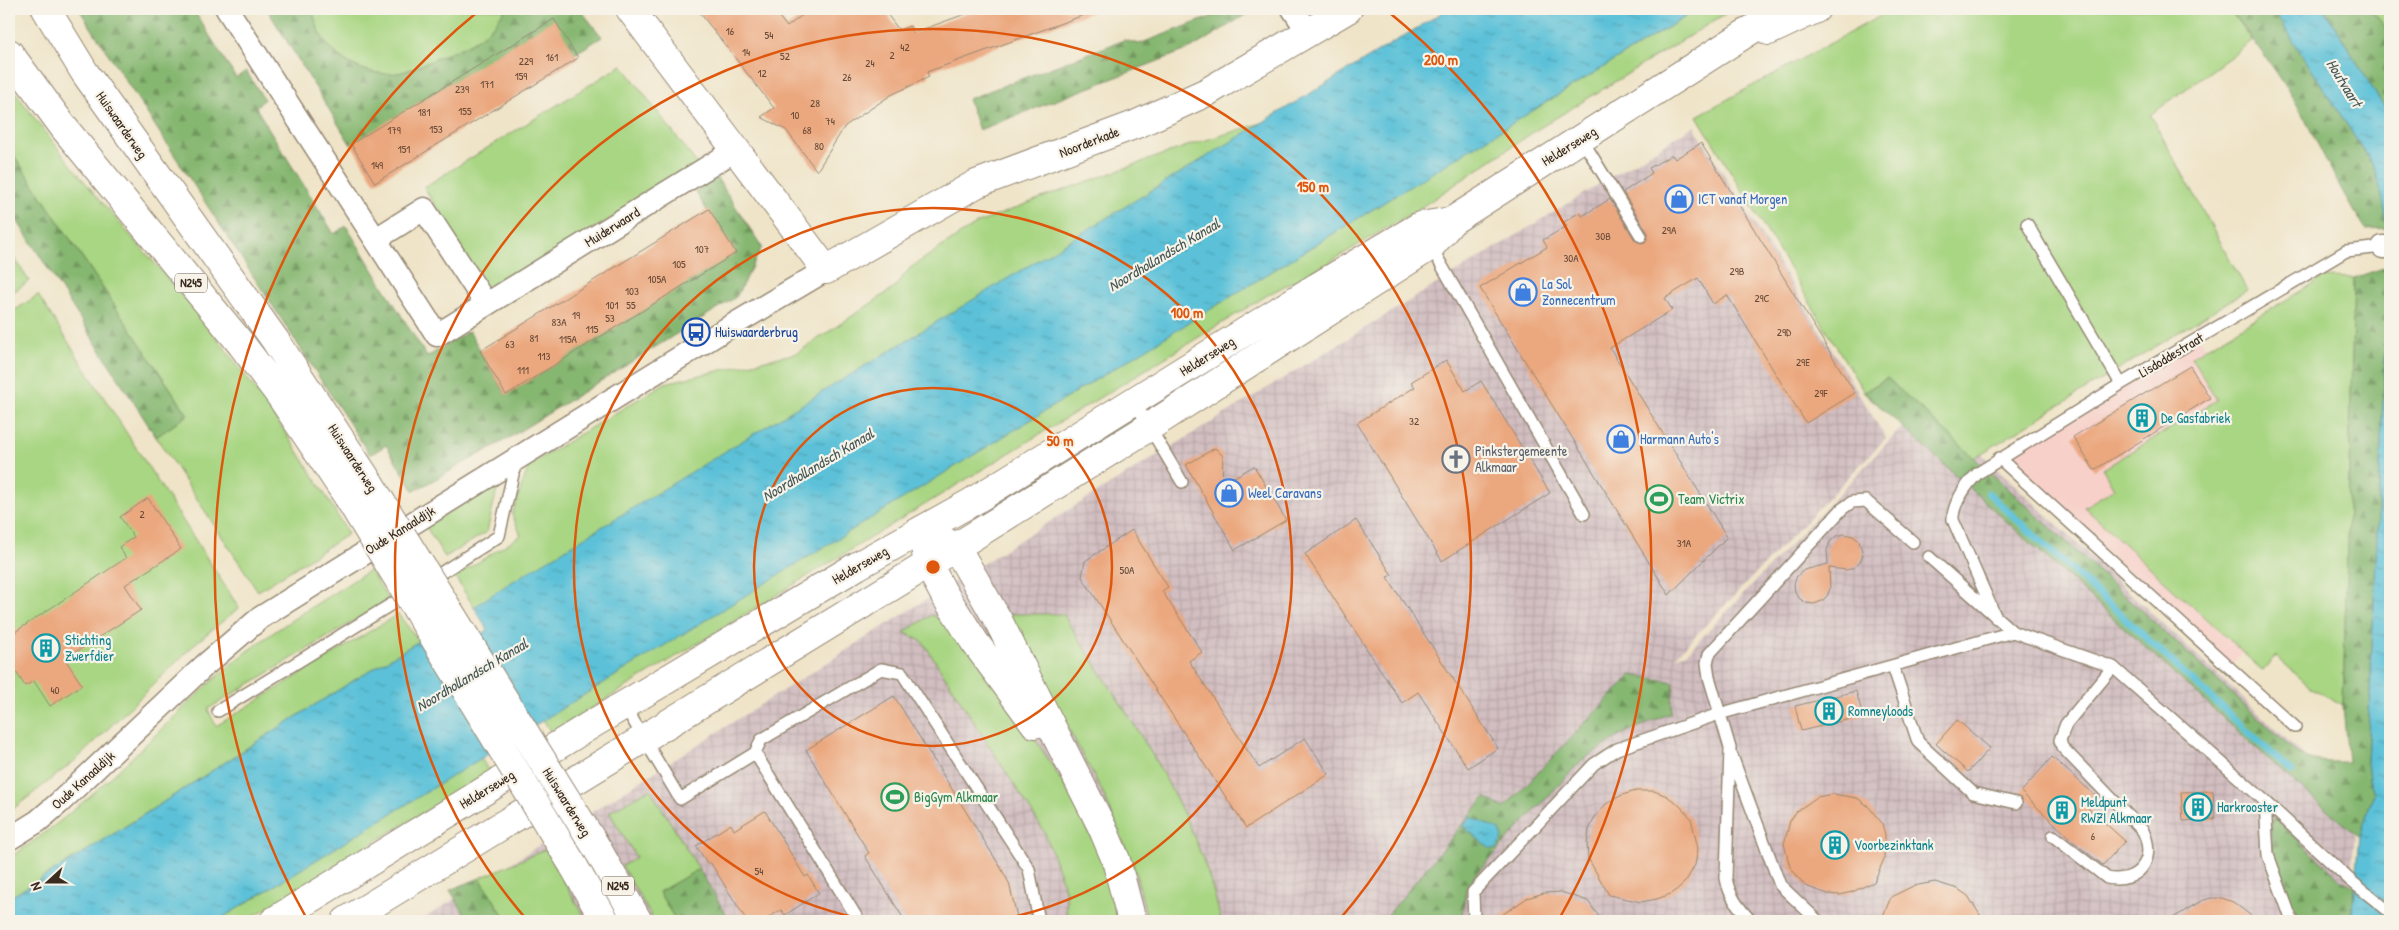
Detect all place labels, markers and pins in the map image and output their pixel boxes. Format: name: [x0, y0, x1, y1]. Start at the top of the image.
shop icon: ICT vanaf Morgen: [1664, 184, 1694, 214]
place label: ICT vanaf Morgen: [1698, 189, 1787, 209]
place label: La Sol Zonnecentrum: [1542, 274, 1616, 309]
shop icon: La Sol Zonnecentrum: [1508, 277, 1538, 307]
bus stop icon: Huiswaarderbrug: [681, 317, 711, 347]
place label: Huiswaarderbrug: [715, 322, 798, 342]
building icon: De Gasfabriek: [2127, 403, 2157, 433]
place label: De Gasfabriek: [2161, 408, 2230, 427]
shop icon: Harmann Auto's: [1606, 424, 1636, 454]
place label: Harmann Auto's: [1640, 429, 1719, 448]
place label: Pinkstergemeente Alkmaar: [1475, 441, 1568, 476]
church icon: Pinkstergemeente Alkmaar: [1441, 444, 1471, 474]
shop icon: Weel Caravans: [1214, 478, 1244, 508]
place label: Weel Caravans: [1248, 483, 1322, 502]
sports icon: Team Victrix: [1644, 484, 1674, 514]
place label: Team Victrix: [1678, 489, 1744, 508]
centre of rings: [924, 558, 942, 576]
place label: Stichting Zwerfdier: [65, 630, 115, 665]
building icon: Stichting Zwerfdier: [31, 633, 61, 663]
building icon: Romneyloods: [1814, 696, 1844, 726]
place label: Romneyloods: [1848, 701, 1913, 721]
sports icon: BigGym Alkmaar: [880, 782, 910, 812]
place label: BigGym Alkmaar: [914, 787, 999, 807]
place label: Meldpunt RWZI Alkmaar: [2081, 792, 2152, 827]
building icon: Harkrooster: [2183, 792, 2213, 822]
building icon: Meldpunt RWZI Alkmaar: [2047, 795, 2077, 825]
place label: Harkrooster: [2217, 797, 2279, 816]
building icon: Voorbezinktank: [1820, 830, 1850, 860]
place label: Voorbezinktank: [1854, 835, 1934, 854]

